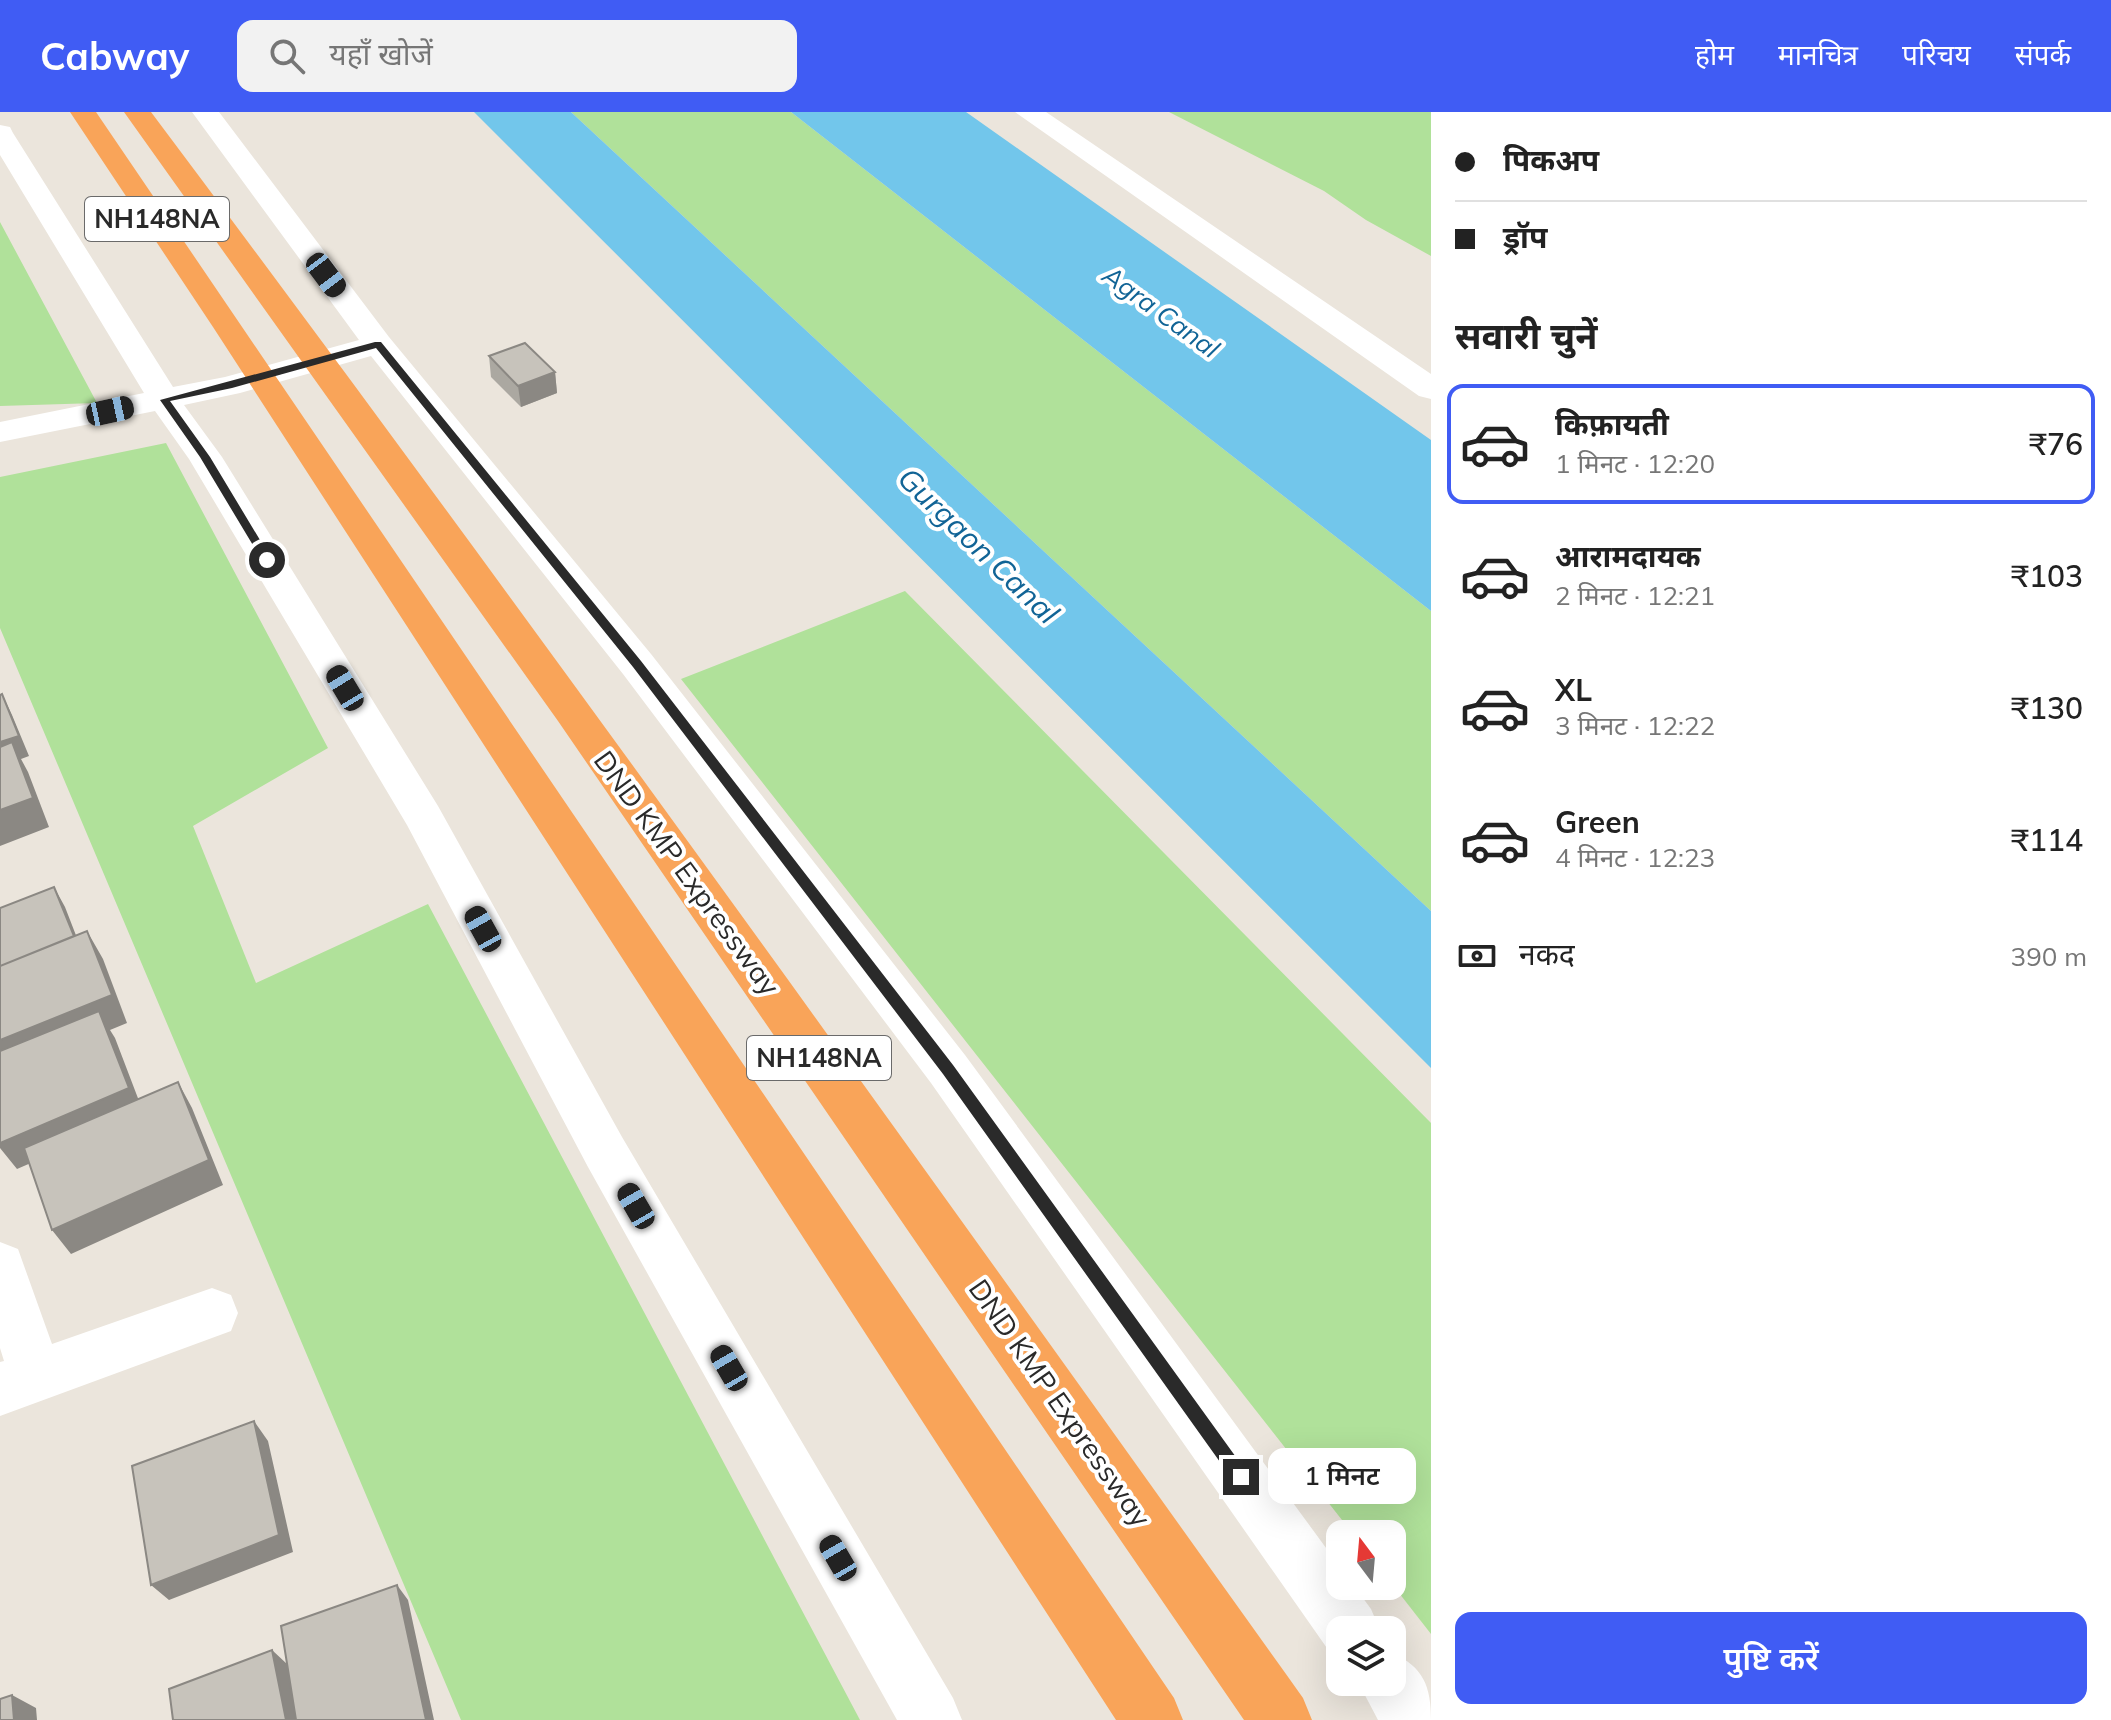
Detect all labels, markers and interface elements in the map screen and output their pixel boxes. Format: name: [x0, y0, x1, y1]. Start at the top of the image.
search box: [237, 20, 797, 92]
text: Cabway: [40, 32, 189, 80]
icon: search: [265, 34, 309, 78]
text: यहाँ खोजें: [329, 35, 433, 73]
text: होम: [1695, 37, 1734, 72]
text: मानचित्र: [1778, 37, 1858, 72]
text: परिचय: [1902, 37, 1971, 72]
text: संपर्क: [2015, 37, 2071, 72]
text: पिकअप: [1503, 141, 1599, 179]
road number: NH148NA: [85, 197, 229, 241]
text: ड्रॉप: [1503, 218, 1547, 256]
car: [302, 249, 350, 301]
water label: Agra Canal: [1096, 258, 1227, 365]
text: सवारी चुनें: [1455, 313, 1597, 358]
car: [84, 394, 136, 428]
text: किफ़ायती: [1555, 405, 1669, 443]
icon: car: [1459, 408, 1531, 480]
text: ₹76: [2029, 425, 2083, 463]
text: 1 मिनट · 12:20: [1555, 447, 1715, 480]
water label: Gurgaon Canal: [890, 459, 1068, 632]
text: आरामदायक: [1555, 537, 1701, 575]
icon: car: [1459, 540, 1531, 612]
route start: [249, 542, 285, 578]
text: ₹103: [2011, 557, 2083, 595]
text: 2 मिनट · 12:21: [1555, 579, 1715, 612]
car: [322, 661, 368, 715]
text: XL: [1555, 671, 1592, 709]
icon: car: [1459, 672, 1531, 744]
text: ₹130: [2011, 689, 2083, 727]
text: 3 मिनट · 12:22: [1555, 709, 1715, 742]
street label: DND KMP Expressway: [587, 744, 788, 1002]
text: Green: [1555, 803, 1640, 841]
icon: car: [1459, 804, 1531, 876]
text: ₹114: [2011, 821, 2083, 859]
text: 4 मिनट · 12:23: [1555, 841, 1715, 874]
car: [461, 902, 505, 956]
icon: cash: [1455, 934, 1499, 978]
text: नकद: [1519, 935, 1575, 973]
text: 390 m: [2011, 940, 2087, 973]
road number: NH148NA: [747, 1036, 891, 1080]
car: [614, 1179, 658, 1233]
street label: DND KMP Expressway: [962, 1272, 1159, 1533]
car: [707, 1341, 751, 1395]
callout: 1 मिनट: [1269, 1449, 1417, 1505]
route end: [1223, 1459, 1259, 1495]
text: 1 मिनट: [1304, 1459, 1380, 1492]
north arrow: [1326, 1520, 1406, 1600]
map controls: [1326, 1520, 1406, 1696]
car: [816, 1531, 860, 1585]
button: पुष्टि करें: [1455, 1612, 2087, 1704]
button: layers: [1326, 1616, 1406, 1696]

